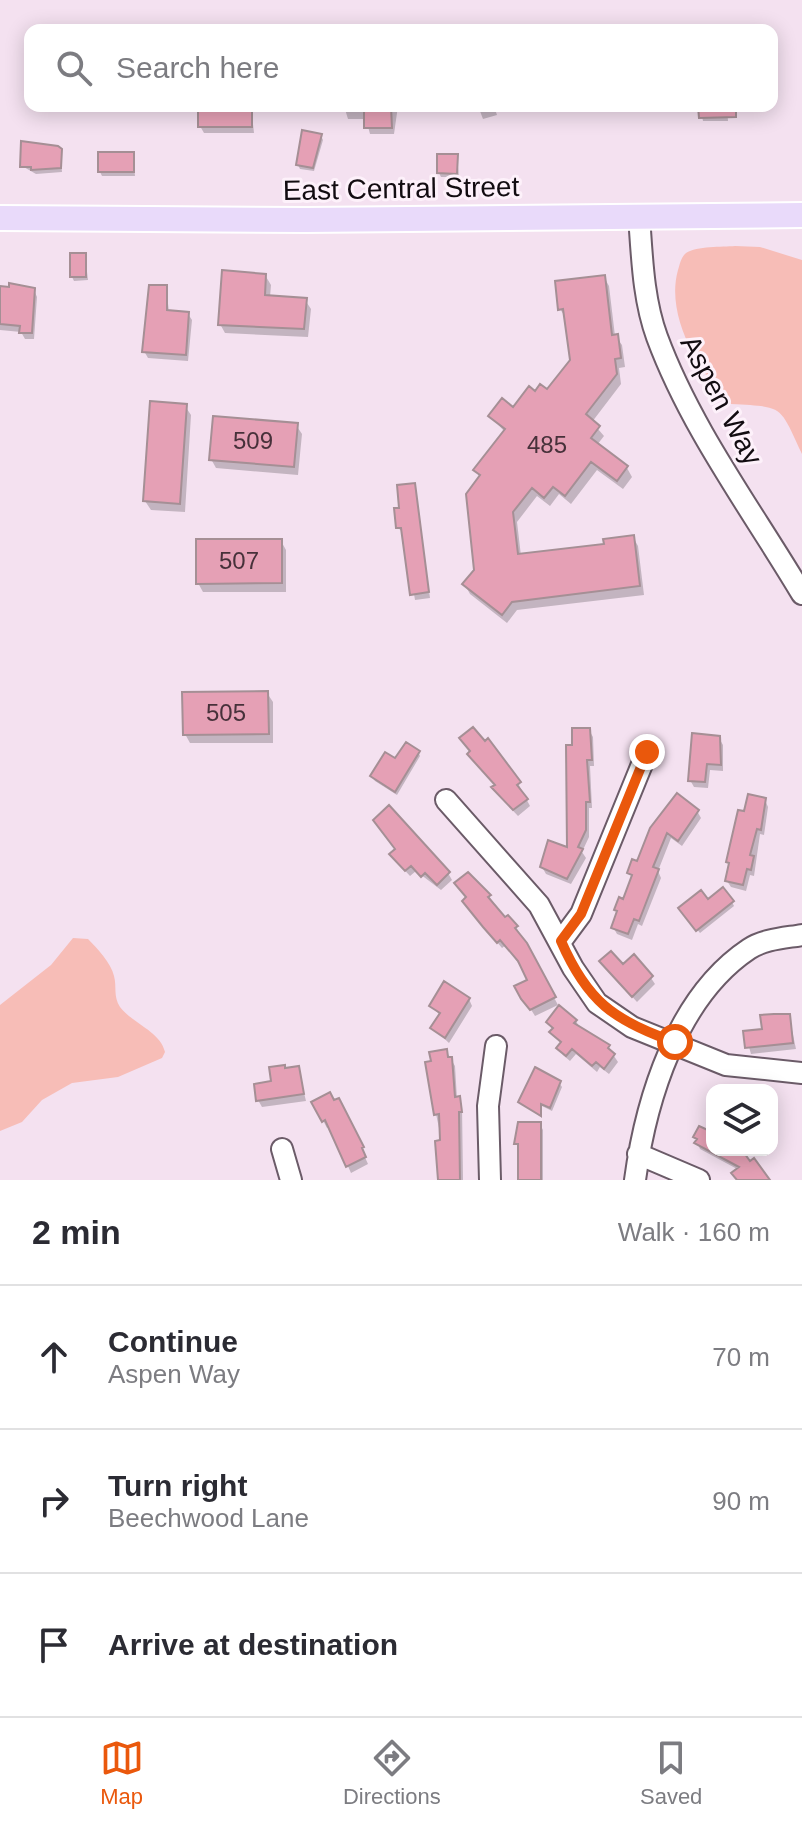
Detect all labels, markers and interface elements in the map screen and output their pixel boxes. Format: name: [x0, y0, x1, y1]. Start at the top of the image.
search box: [24, 24, 778, 112]
icon: search: [52, 46, 96, 90]
text: Search here: [116, 51, 279, 84]
street label: East Central Street: [282, 171, 520, 206]
street label: Aspen Way: [675, 330, 769, 470]
house number: 509: [233, 427, 273, 454]
house number: 485: [527, 431, 567, 458]
house number: 507: [219, 547, 259, 574]
house number: 505: [206, 699, 246, 726]
route end: [629, 734, 665, 770]
route start: [657, 1024, 693, 1060]
map controls: [706, 1084, 778, 1156]
button: layers: [706, 1084, 778, 1156]
text: 2 min: [32, 1213, 121, 1251]
text: Walk · 160 m: [618, 1217, 770, 1247]
text: Continue: [108, 1325, 238, 1358]
icon: ahead: [32, 1335, 76, 1379]
text: 70 m: [712, 1342, 770, 1372]
text: Aspen Way: [108, 1359, 240, 1389]
text: Turn right: [108, 1469, 247, 1502]
icon: right: [32, 1479, 76, 1523]
text: 90 m: [712, 1486, 770, 1516]
text: Beechwood Lane: [108, 1503, 309, 1533]
icon: arrive: [32, 1623, 76, 1667]
text: Arrive at destination: [108, 1628, 398, 1661]
tab: Map: [100, 1736, 144, 1810]
tab: Directions: [343, 1736, 441, 1810]
tab: Saved: [640, 1736, 702, 1810]

